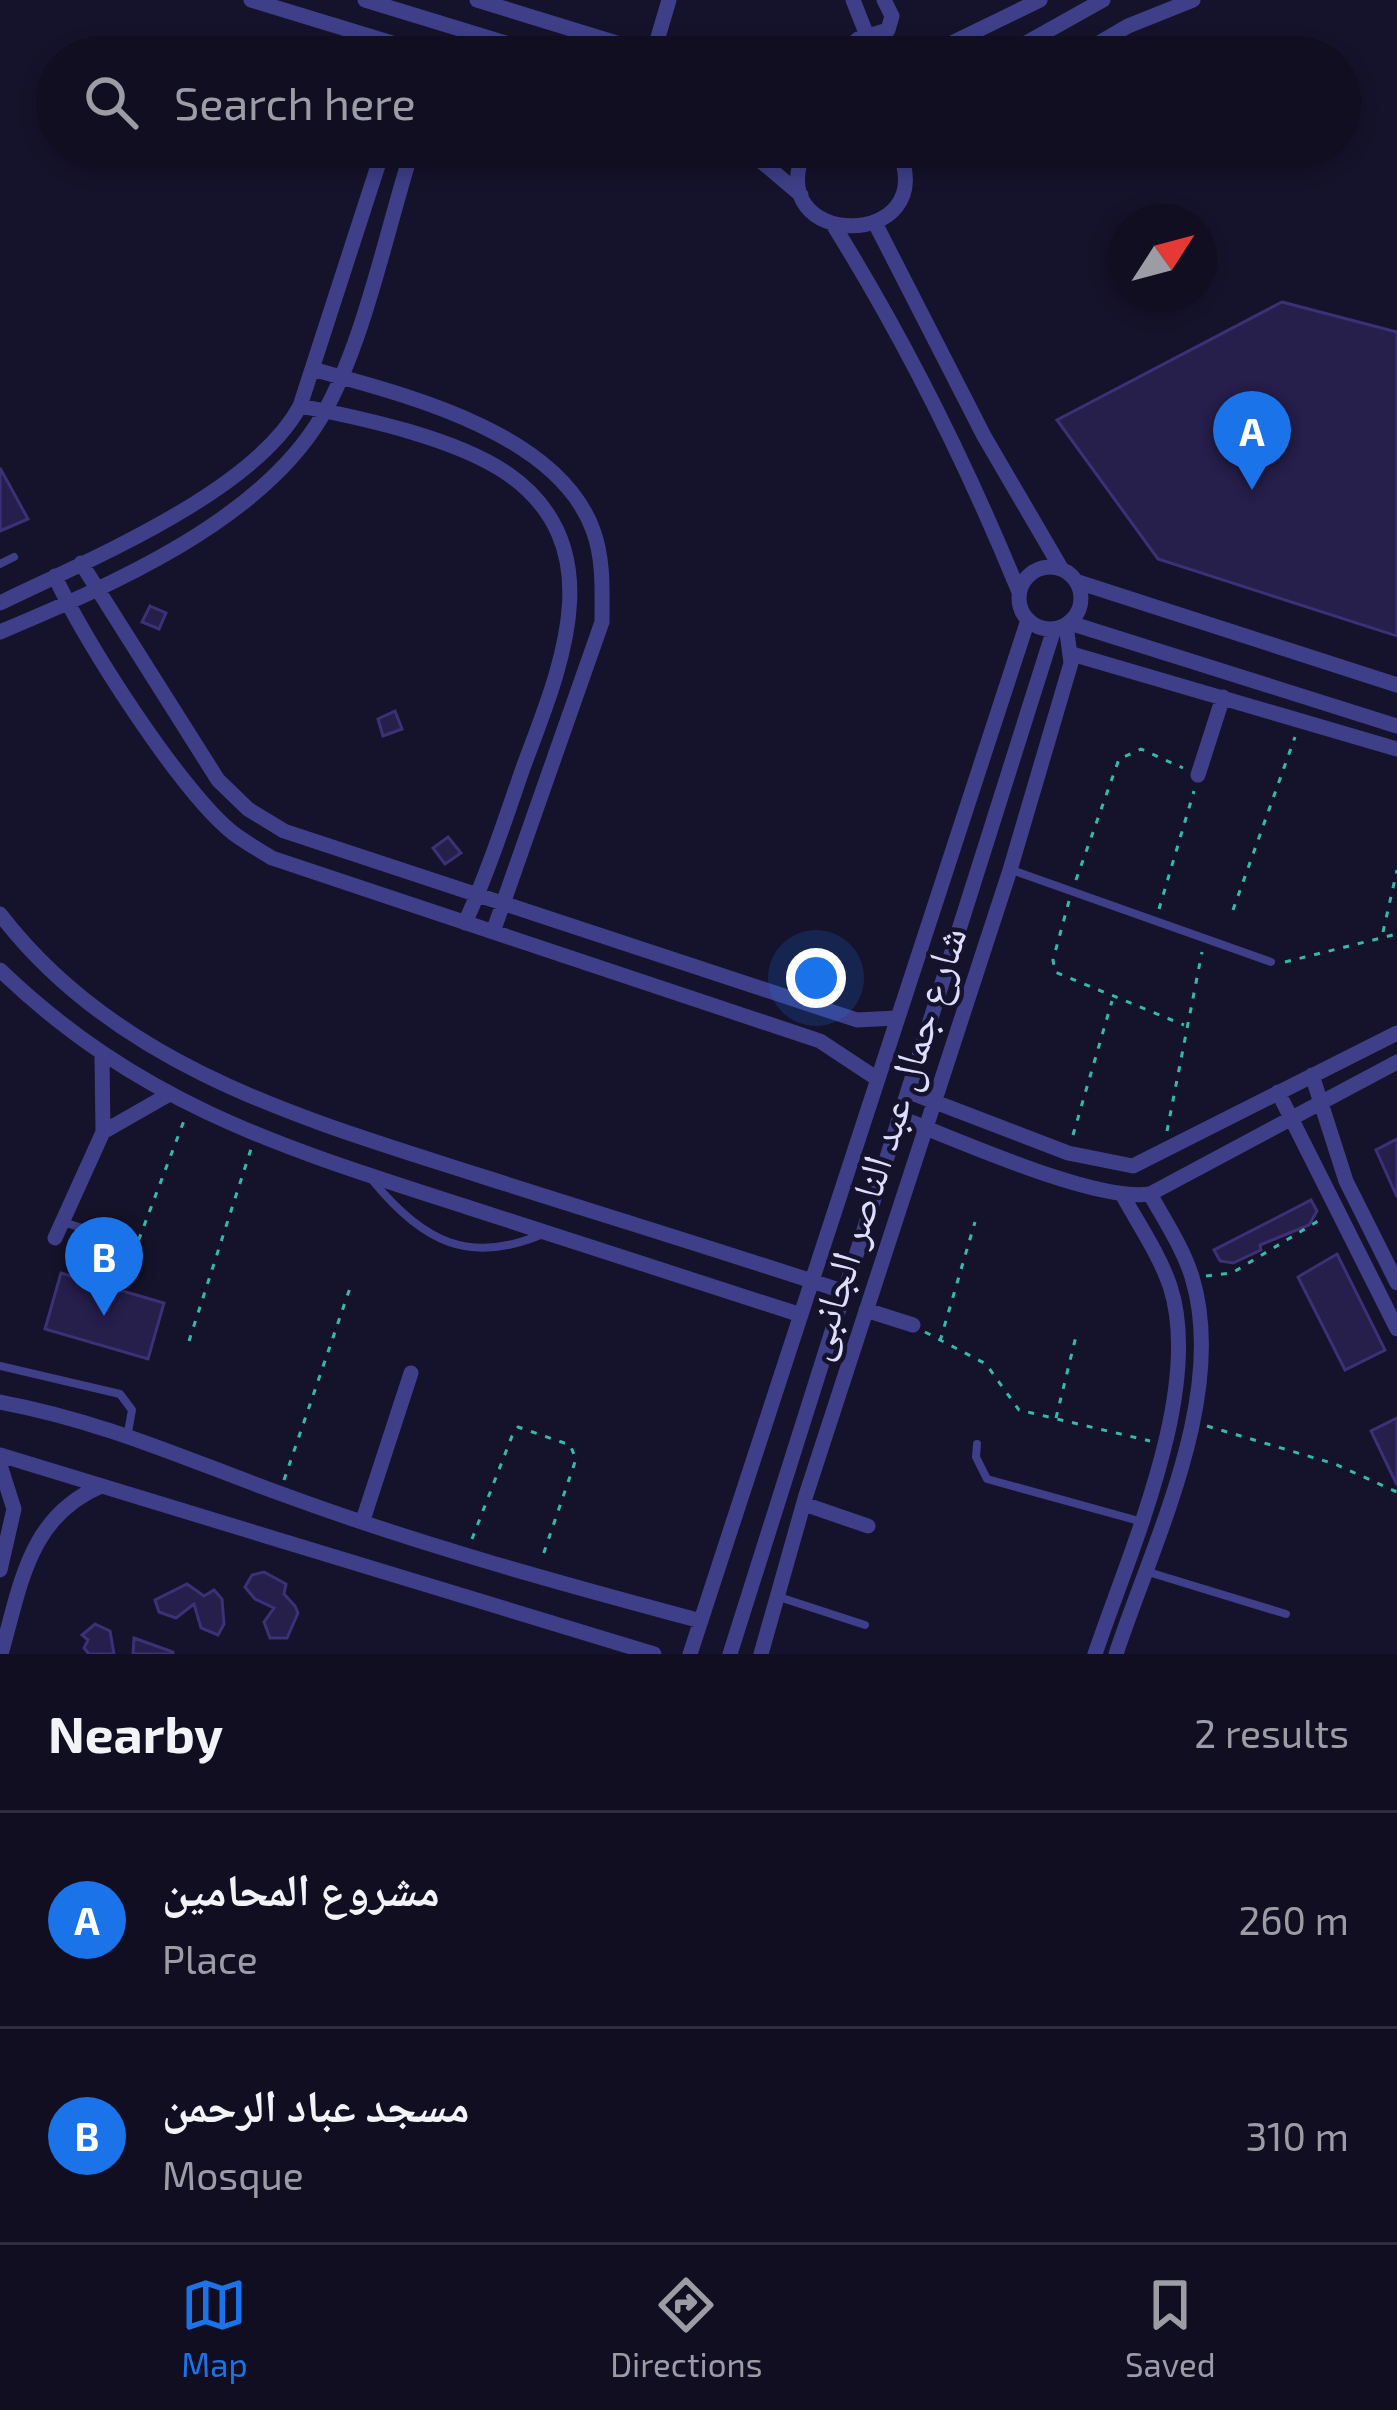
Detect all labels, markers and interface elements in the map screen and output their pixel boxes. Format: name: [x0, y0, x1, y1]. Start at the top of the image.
search box: [36, 36, 1361, 168]
icon: search: [78, 69, 144, 135]
text: Search here: [174, 75, 416, 129]
north arrow: [1109, 204, 1217, 312]
pin: A: [1213, 391, 1291, 490]
street label: شارع جمال عبد الناصر الجانبى: [787, 920, 979, 1366]
your location: [786, 948, 846, 1008]
pin: B: [65, 1217, 143, 1316]
text: Nearby: [48, 1702, 223, 1763]
text: 2 results: [1194, 1709, 1349, 1756]
text: مشروع المحامين: [162, 1861, 440, 1915]
text: A: [74, 1896, 100, 1943]
text: 260 m: [1238, 1896, 1349, 1943]
text: Place: [162, 1935, 258, 1982]
text: مسجد عباد الرحمن: [162, 2077, 470, 2131]
text: B: [75, 2112, 99, 2159]
text: 310 m: [1245, 2112, 1349, 2159]
text: Mosque: [162, 2151, 304, 2198]
tab: Map: [181, 2272, 248, 2384]
tab: Directions: [610, 2272, 762, 2384]
tab: Saved: [1125, 2272, 1216, 2384]

